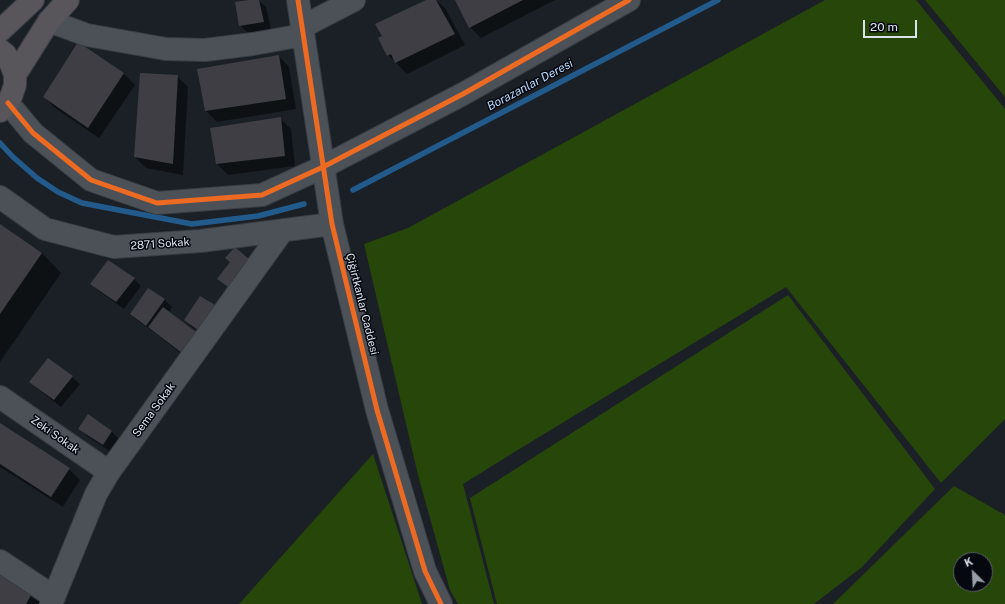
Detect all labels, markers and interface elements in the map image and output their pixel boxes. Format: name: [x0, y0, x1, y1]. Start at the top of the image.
scale bar: [865, 12, 919, 38]
text: 20 m: [870, 20, 898, 34]
water label: Borazanlar Deresi: [485, 56, 575, 114]
street label: 2871 Sokak: [130, 235, 190, 253]
street label: Çiğirtkanlar Caddesi: [343, 252, 381, 356]
street label: Sema Sokak: [130, 380, 178, 440]
street label: Zeki Sokak: [28, 413, 82, 457]
north arrow: [953, 552, 993, 592]
text: K: [962, 555, 975, 569]

